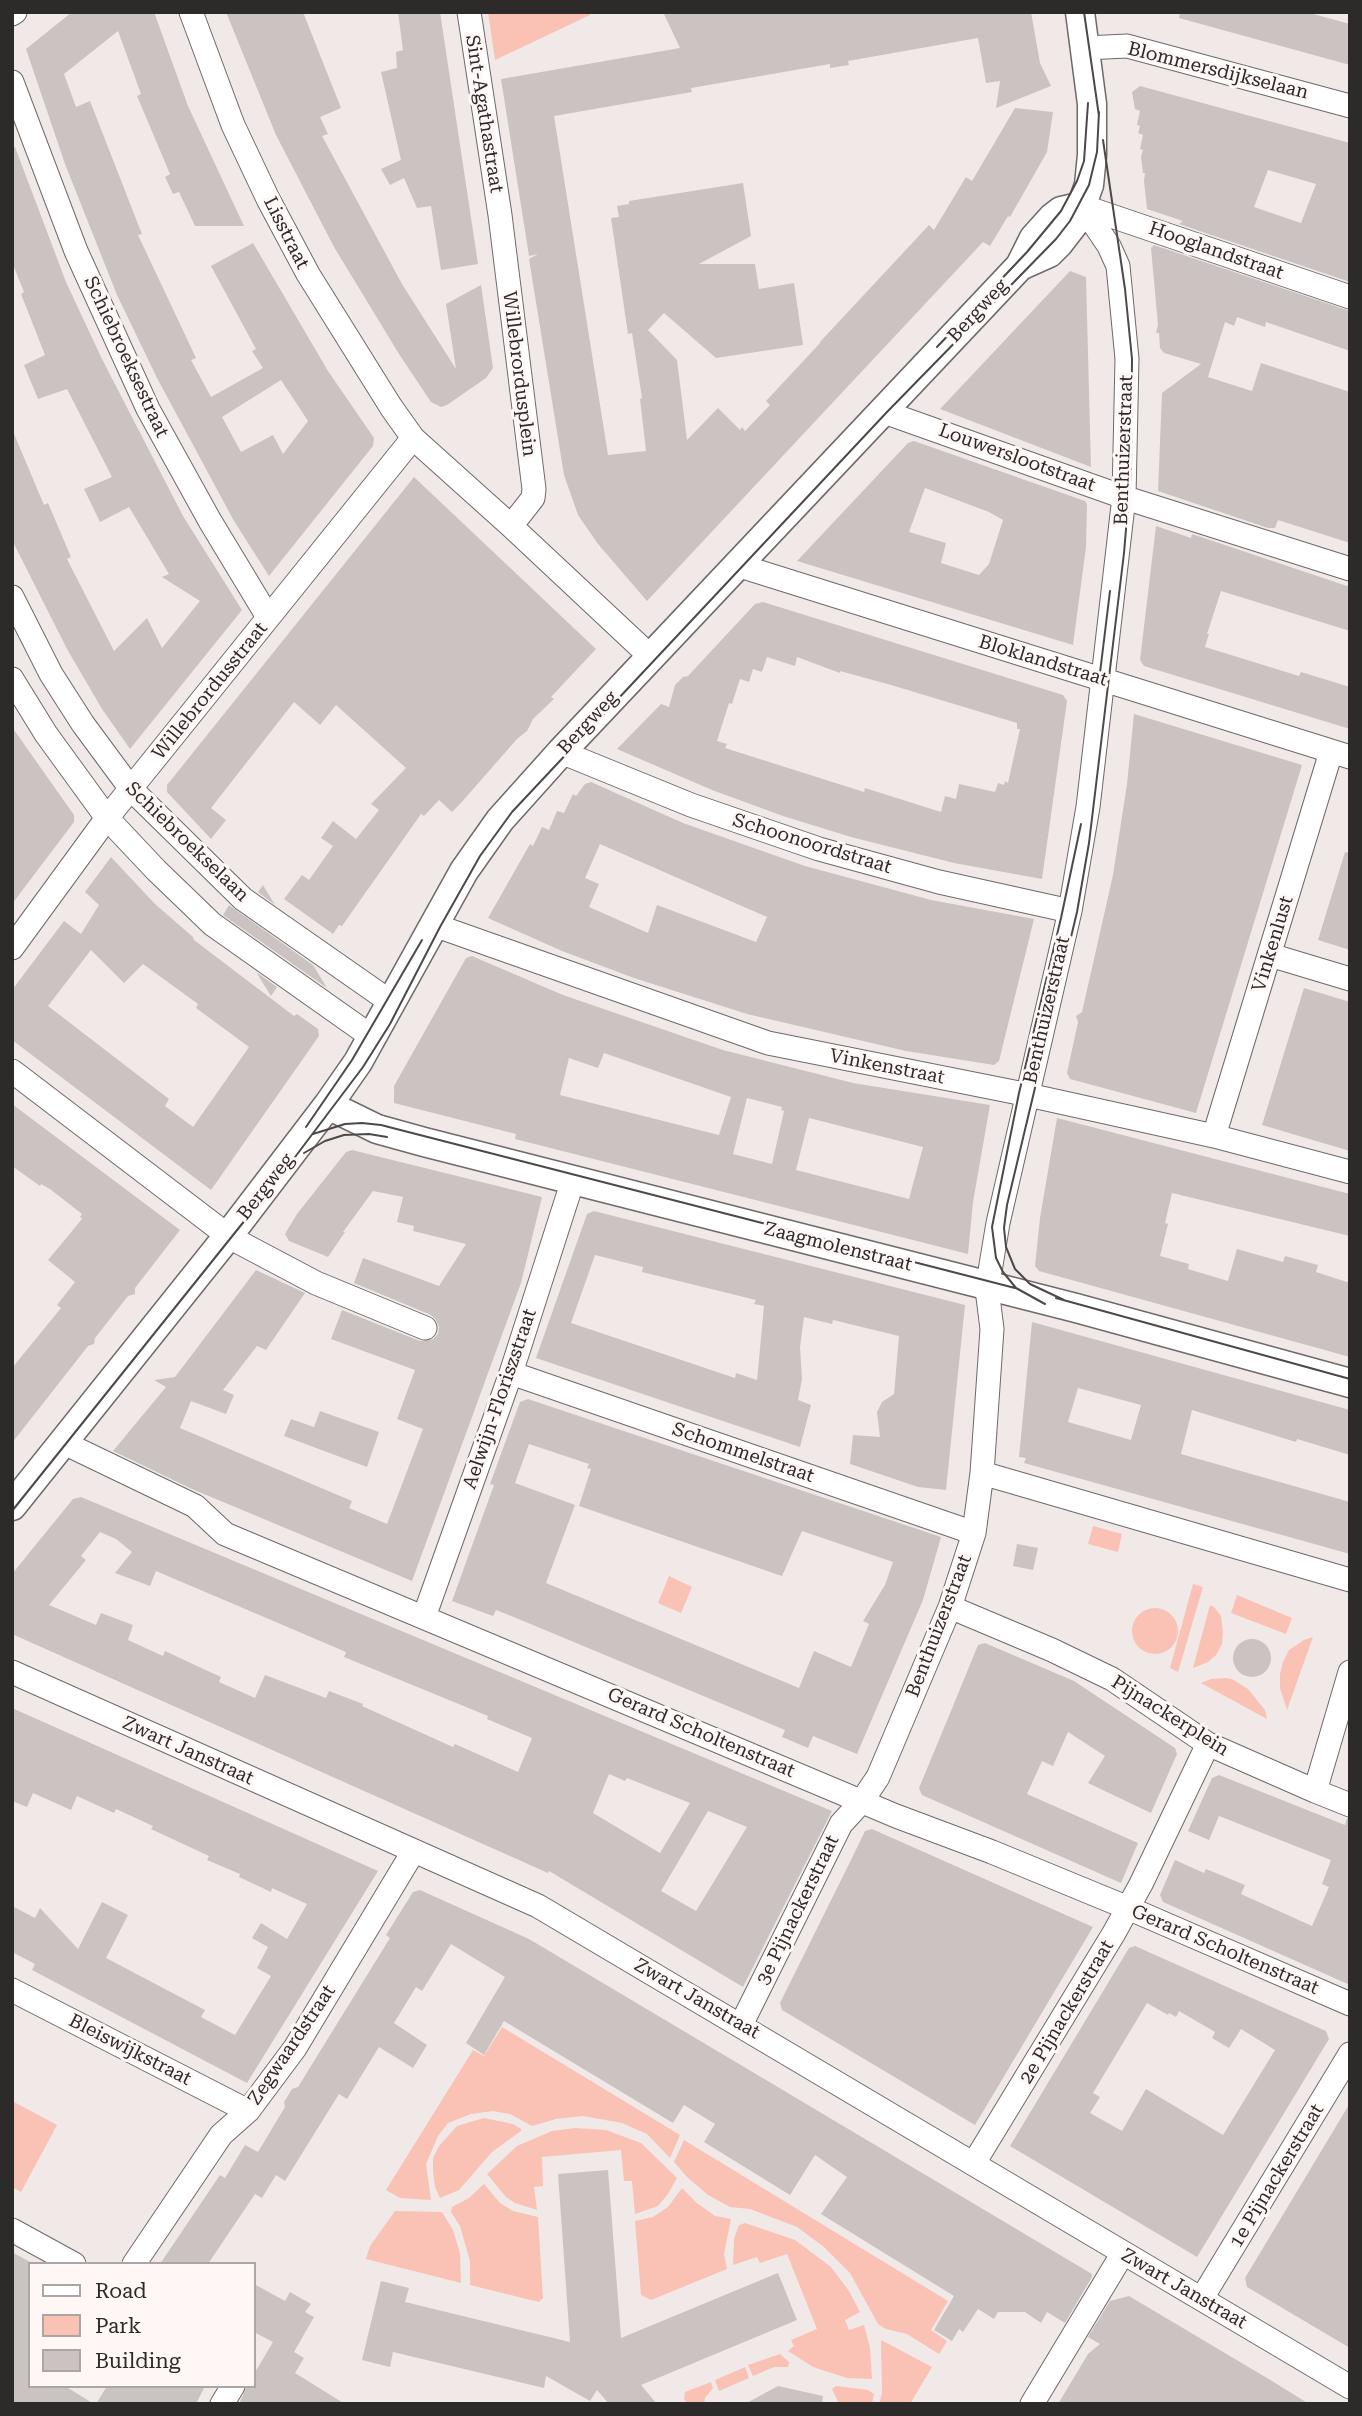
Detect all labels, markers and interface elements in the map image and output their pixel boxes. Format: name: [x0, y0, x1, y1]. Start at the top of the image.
street label: Sint-Agathastraat: [460, 33, 508, 195]
street label: Blommersdijkselaan: [1125, 37, 1311, 105]
street label: Lisstraat: [258, 193, 314, 273]
street label: Hooglandstraat: [1145, 217, 1287, 285]
street label: Schiebroeksestraat: [79, 273, 173, 441]
street label: Bergweg: [943, 275, 1013, 347]
street label: Willebrordusplein: [498, 290, 540, 458]
street label: Benthuizerstraat: [1110, 374, 1138, 526]
street label: Louwerslootstraat: [935, 419, 1099, 497]
street label: Willebrordusstraat: [148, 618, 272, 764]
street label: Bloklandstraat: [976, 631, 1110, 691]
street label: Bergweg: [553, 687, 623, 759]
street label: Schiebroekselaan: [121, 777, 253, 907]
street label: Schoonoordstraat: [730, 809, 894, 879]
street label: Vinkenlust: [1248, 893, 1298, 995]
street label: Benthuizerstraat: [1019, 934, 1075, 1086]
street label: Vinkenstraat: [828, 1045, 946, 1089]
street label: Bergweg: [233, 1149, 299, 1225]
street label: Zaagmolenstraat: [762, 1218, 914, 1276]
street label: Aelwijn-Floriszstraat: [458, 1306, 542, 1492]
street label: Schommelstraat: [669, 1418, 817, 1488]
street label: Benthuizerstraat: [901, 1552, 977, 1700]
street label: Pijnackerplein: [1107, 1671, 1233, 1761]
street label: Gerard Scholtenstraat: [604, 1683, 798, 1783]
street label: Zwart Janstraat: [119, 1712, 257, 1790]
street label: 3e Pijnackerstraat: [752, 1831, 844, 1989]
street label: Gerard Scholtenstraat: [1128, 1900, 1322, 2000]
street label: 2e Pijnackerstraat: [1015, 1936, 1119, 2088]
street label: Zwart Janstraat: [630, 1954, 764, 2044]
street label: Zegwaardstraat: [243, 1981, 341, 2109]
street label: Bleiswijkstraat: [65, 2009, 195, 2091]
street label: 1e Pijnackerstraat: [1225, 2100, 1329, 2252]
street label: Zwart Janstraat: [1117, 2244, 1251, 2334]
legend: [28, 2262, 256, 2388]
text: Road: [95, 2279, 147, 2303]
text: Park: [95, 2314, 141, 2338]
text: Building: [95, 2349, 181, 2373]

